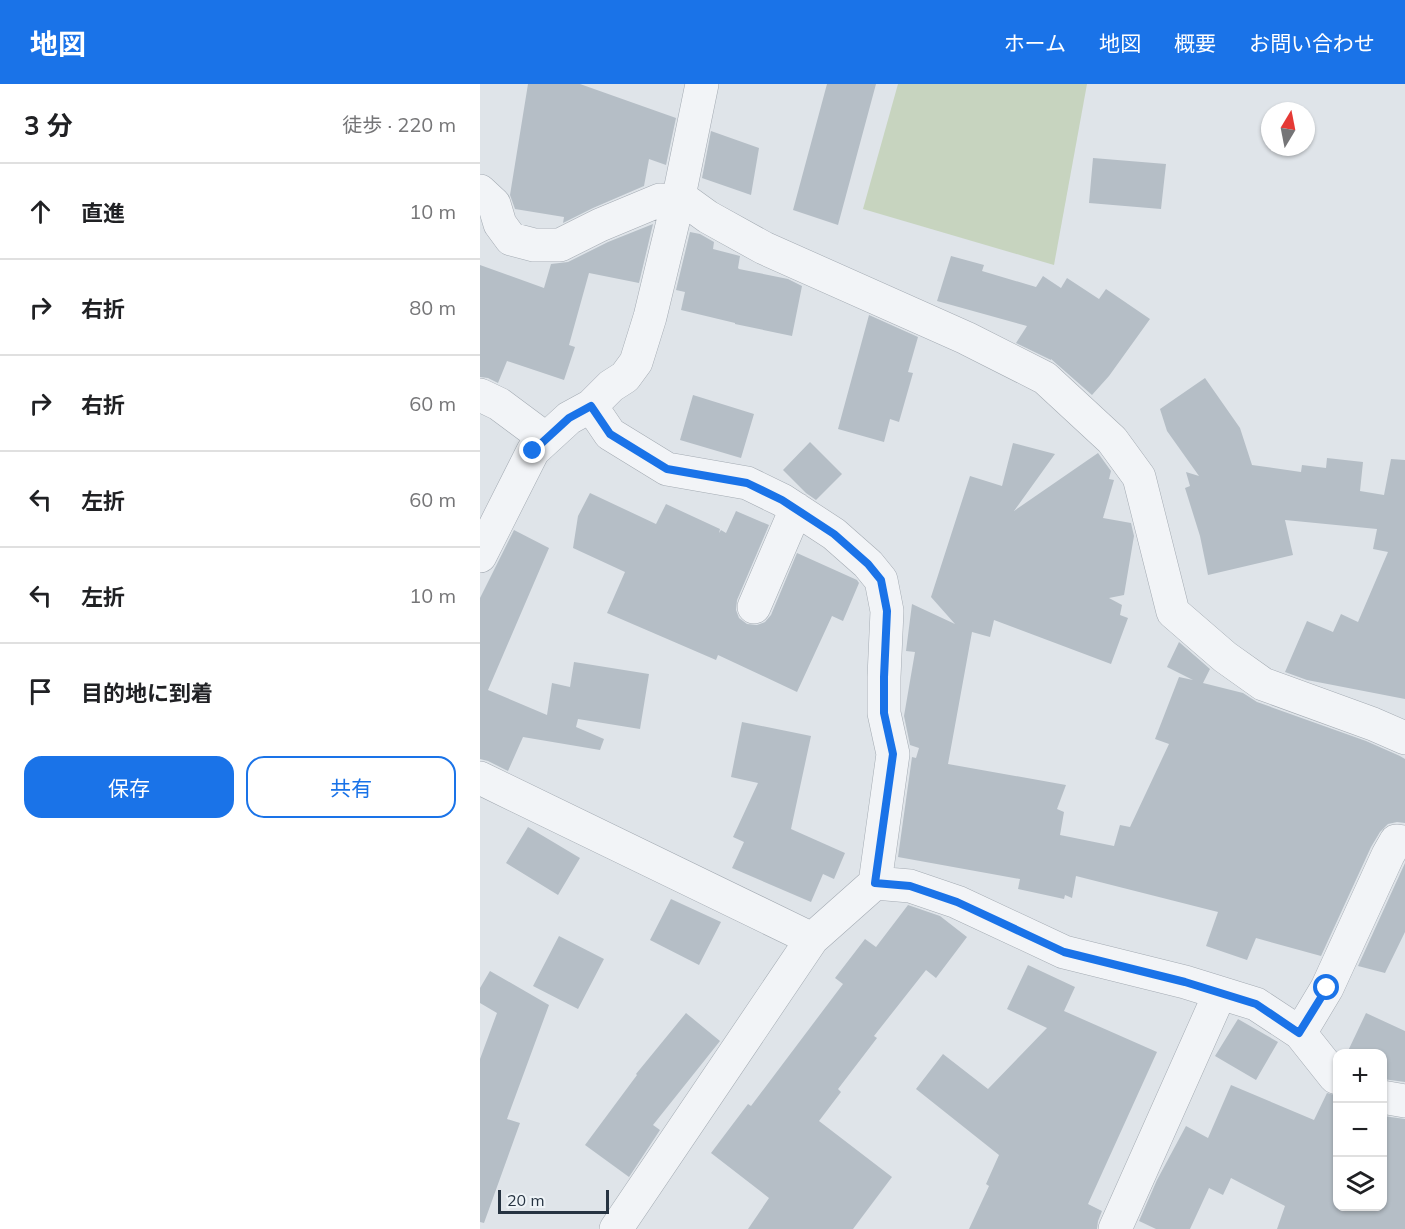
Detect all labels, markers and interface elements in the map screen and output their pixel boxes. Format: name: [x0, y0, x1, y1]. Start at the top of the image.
text: 地図: [30, 26, 86, 61]
text: ホーム: [1004, 30, 1066, 56]
text: 地図: [1099, 30, 1141, 56]
text: 概要: [1174, 30, 1216, 56]
text: お問い合わせ: [1249, 30, 1375, 56]
north arrow: [1261, 102, 1315, 156]
text: 3 分: [24, 109, 73, 142]
text: 徒歩 · 220 m: [342, 112, 456, 137]
icon: ahead: [24, 195, 57, 228]
text: 直進: [81, 199, 125, 227]
text: 10 m: [409, 199, 456, 224]
icon: right: [24, 291, 57, 324]
text: 右折: [81, 295, 125, 323]
text: 80 m: [409, 295, 456, 320]
icon: right: [24, 387, 57, 420]
text: 右折: [81, 391, 125, 419]
text: 60 m: [409, 391, 456, 416]
route end: [519, 437, 545, 463]
icon: left: [24, 483, 57, 516]
text: 左折: [81, 487, 125, 515]
text: 60 m: [409, 487, 456, 512]
icon: left: [24, 579, 57, 612]
text: 左折: [81, 583, 125, 611]
text: 10 m: [409, 583, 456, 608]
icon: arrive: [24, 675, 57, 708]
text: 目的地に到着: [81, 679, 213, 707]
button: 保存: [24, 756, 234, 818]
button: 共有: [246, 756, 456, 818]
route start: [1313, 974, 1339, 1000]
map controls: [1333, 1049, 1387, 1211]
button: +: [1333, 1049, 1387, 1103]
button: −: [1333, 1103, 1387, 1157]
button: layers: [1333, 1157, 1387, 1211]
scale bar: [498, 1187, 609, 1214]
text: 20 m: [507, 1190, 544, 1210]

